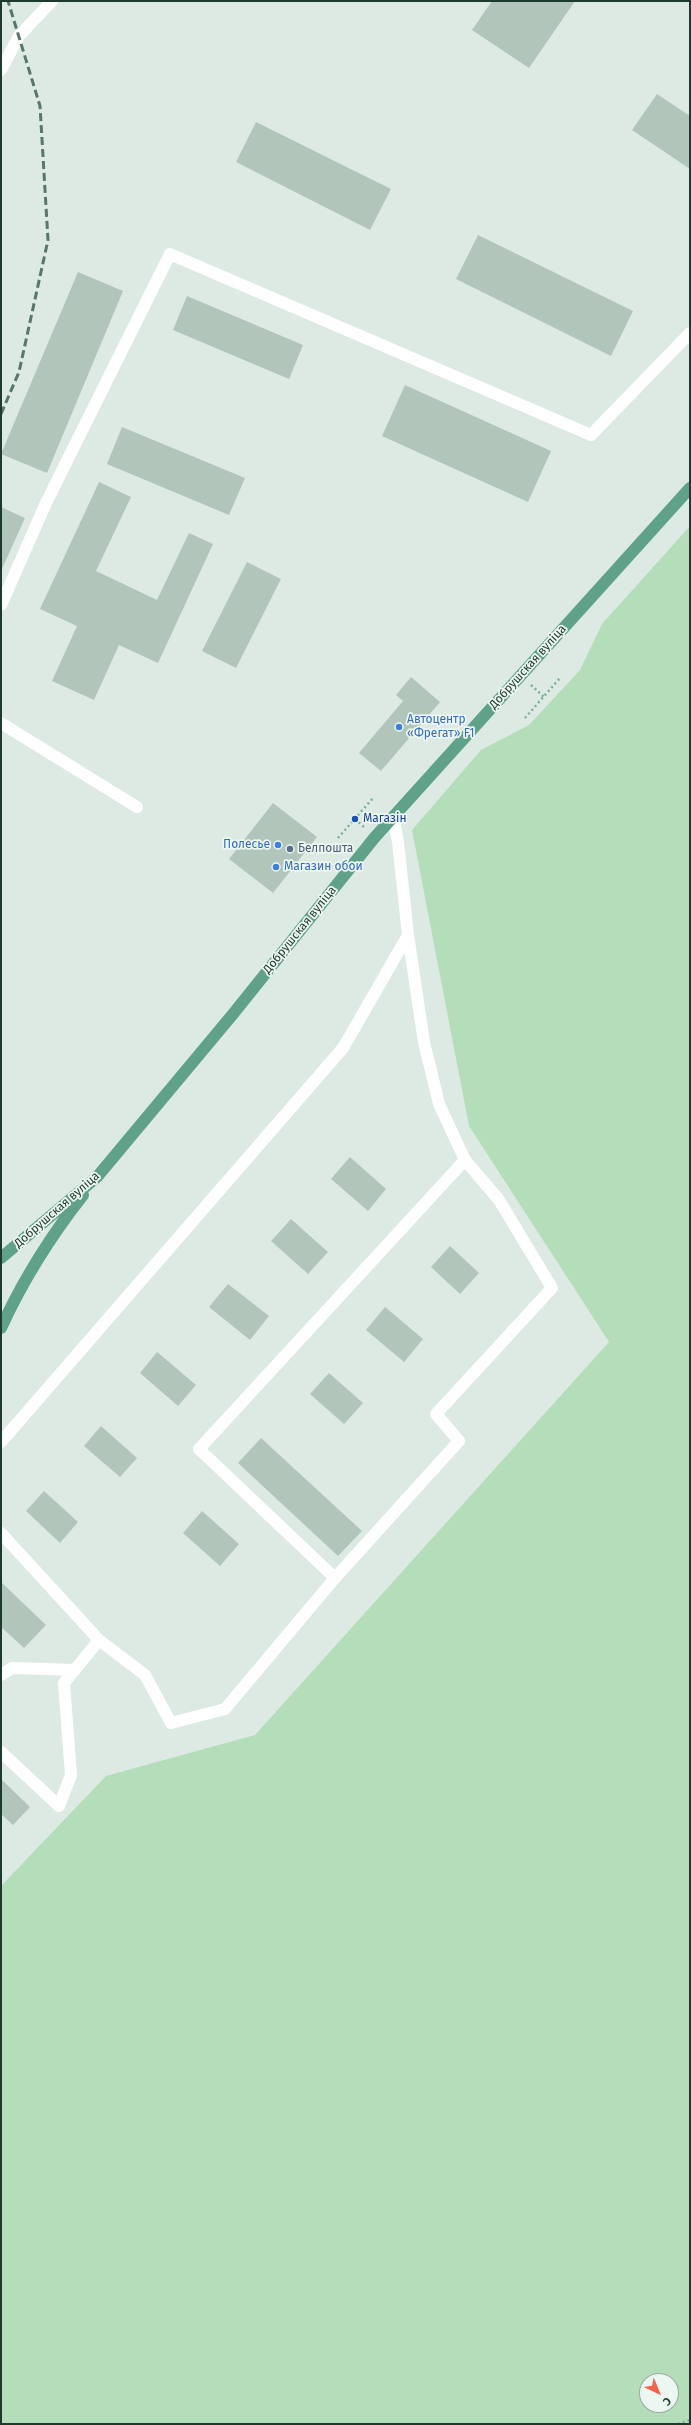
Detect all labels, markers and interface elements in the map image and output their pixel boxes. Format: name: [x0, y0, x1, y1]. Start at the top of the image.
street label: Добрушская вуліца: [486, 622, 570, 712]
place label: Автоцентр «Фрегат» F1: [407, 713, 474, 741]
marker: Автоцентр «Фрегат» F1: [394, 722, 404, 732]
place label: Магазін: [363, 812, 407, 826]
marker: Магазін: [350, 814, 360, 824]
place label: Полесье: [223, 838, 270, 852]
marker: Полесье: [273, 840, 283, 850]
place label: Белпошта: [298, 842, 353, 856]
marker: Белпошта: [285, 844, 295, 854]
place label: Магазин обои: [284, 860, 363, 874]
marker: Магазин обои: [271, 862, 281, 872]
street label: Добрушская вуліца: [260, 883, 340, 977]
street label: Добрушская вуліца: [11, 1169, 103, 1251]
north arrow: [639, 2373, 679, 2413]
text: С: [660, 2394, 674, 2408]

